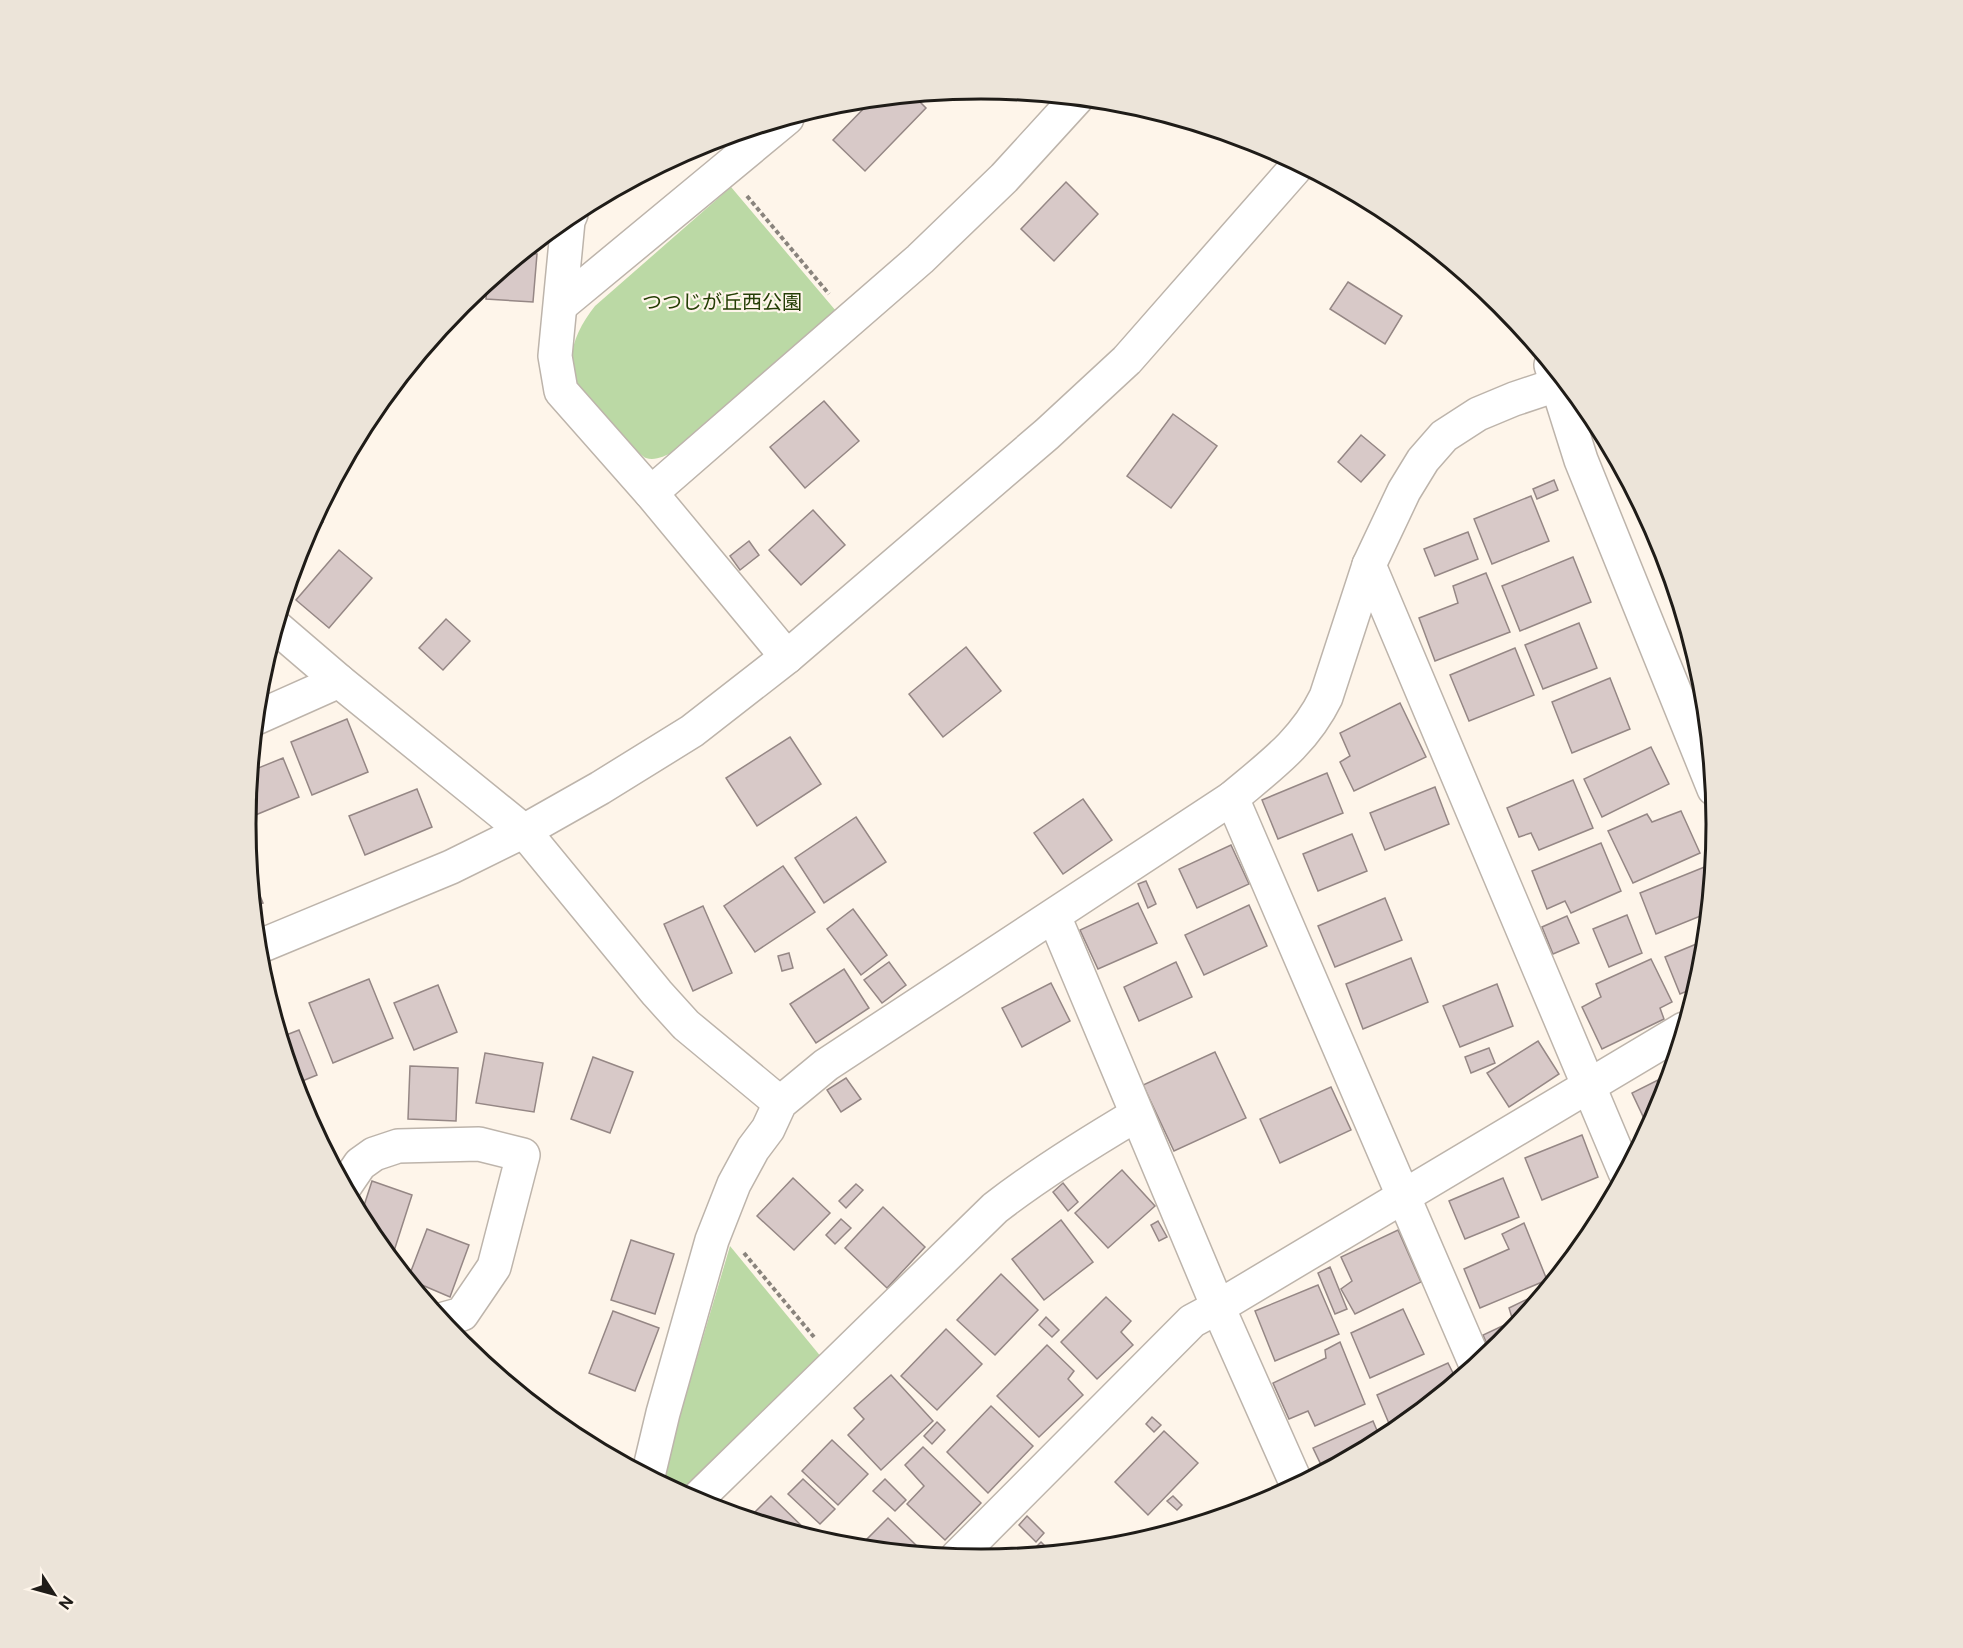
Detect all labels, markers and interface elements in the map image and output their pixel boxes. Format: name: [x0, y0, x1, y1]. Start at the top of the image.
park label: つつじが丘西公園: [642, 290, 802, 314]
north arrow: [24, 1564, 84, 1624]
text: N: [54, 1592, 77, 1613]

